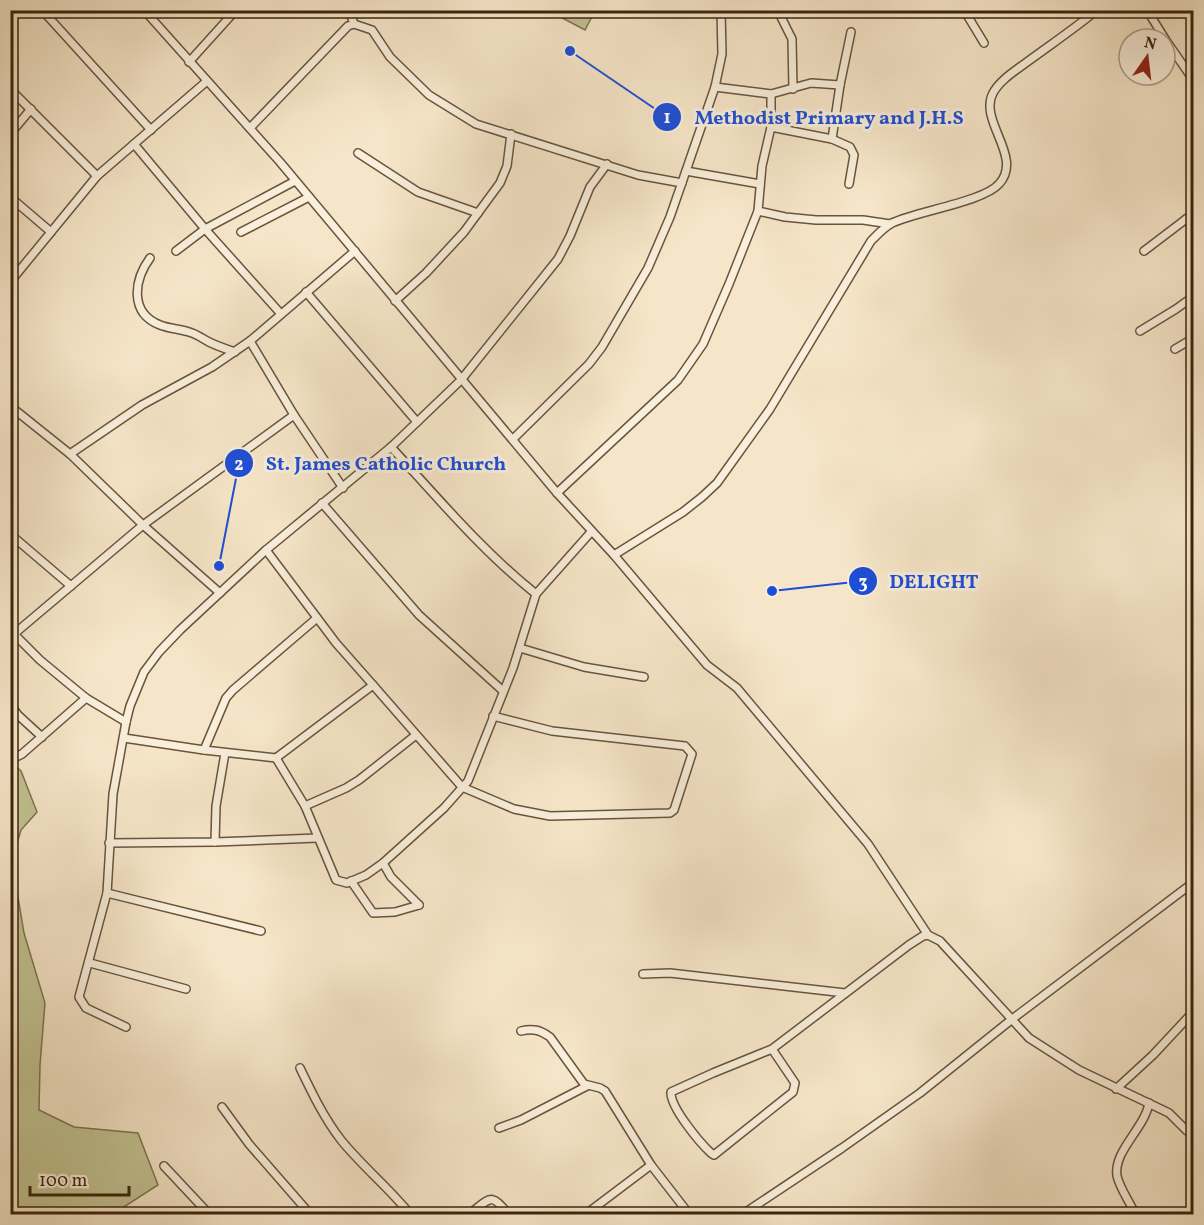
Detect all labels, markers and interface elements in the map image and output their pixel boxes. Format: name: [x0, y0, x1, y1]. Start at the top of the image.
north arrow: [1117, 27, 1177, 87]
text: N: [1142, 32, 1159, 57]
callout: Methodist Primary and J.H.S: [652, 98, 976, 136]
text: Methodist Primary and J.H.S: [694, 105, 964, 133]
text: 1: [663, 106, 671, 131]
callout: St. James Catholic Church: [224, 444, 519, 482]
text: St. James Catholic Church: [266, 451, 506, 479]
text: 2: [234, 453, 244, 478]
callout: DELIGHT: [848, 562, 991, 600]
text: DELIGHT: [889, 569, 979, 597]
text: 3: [858, 571, 868, 596]
scale bar: [30, 1159, 129, 1197]
text: 100 m: [39, 1169, 88, 1194]

